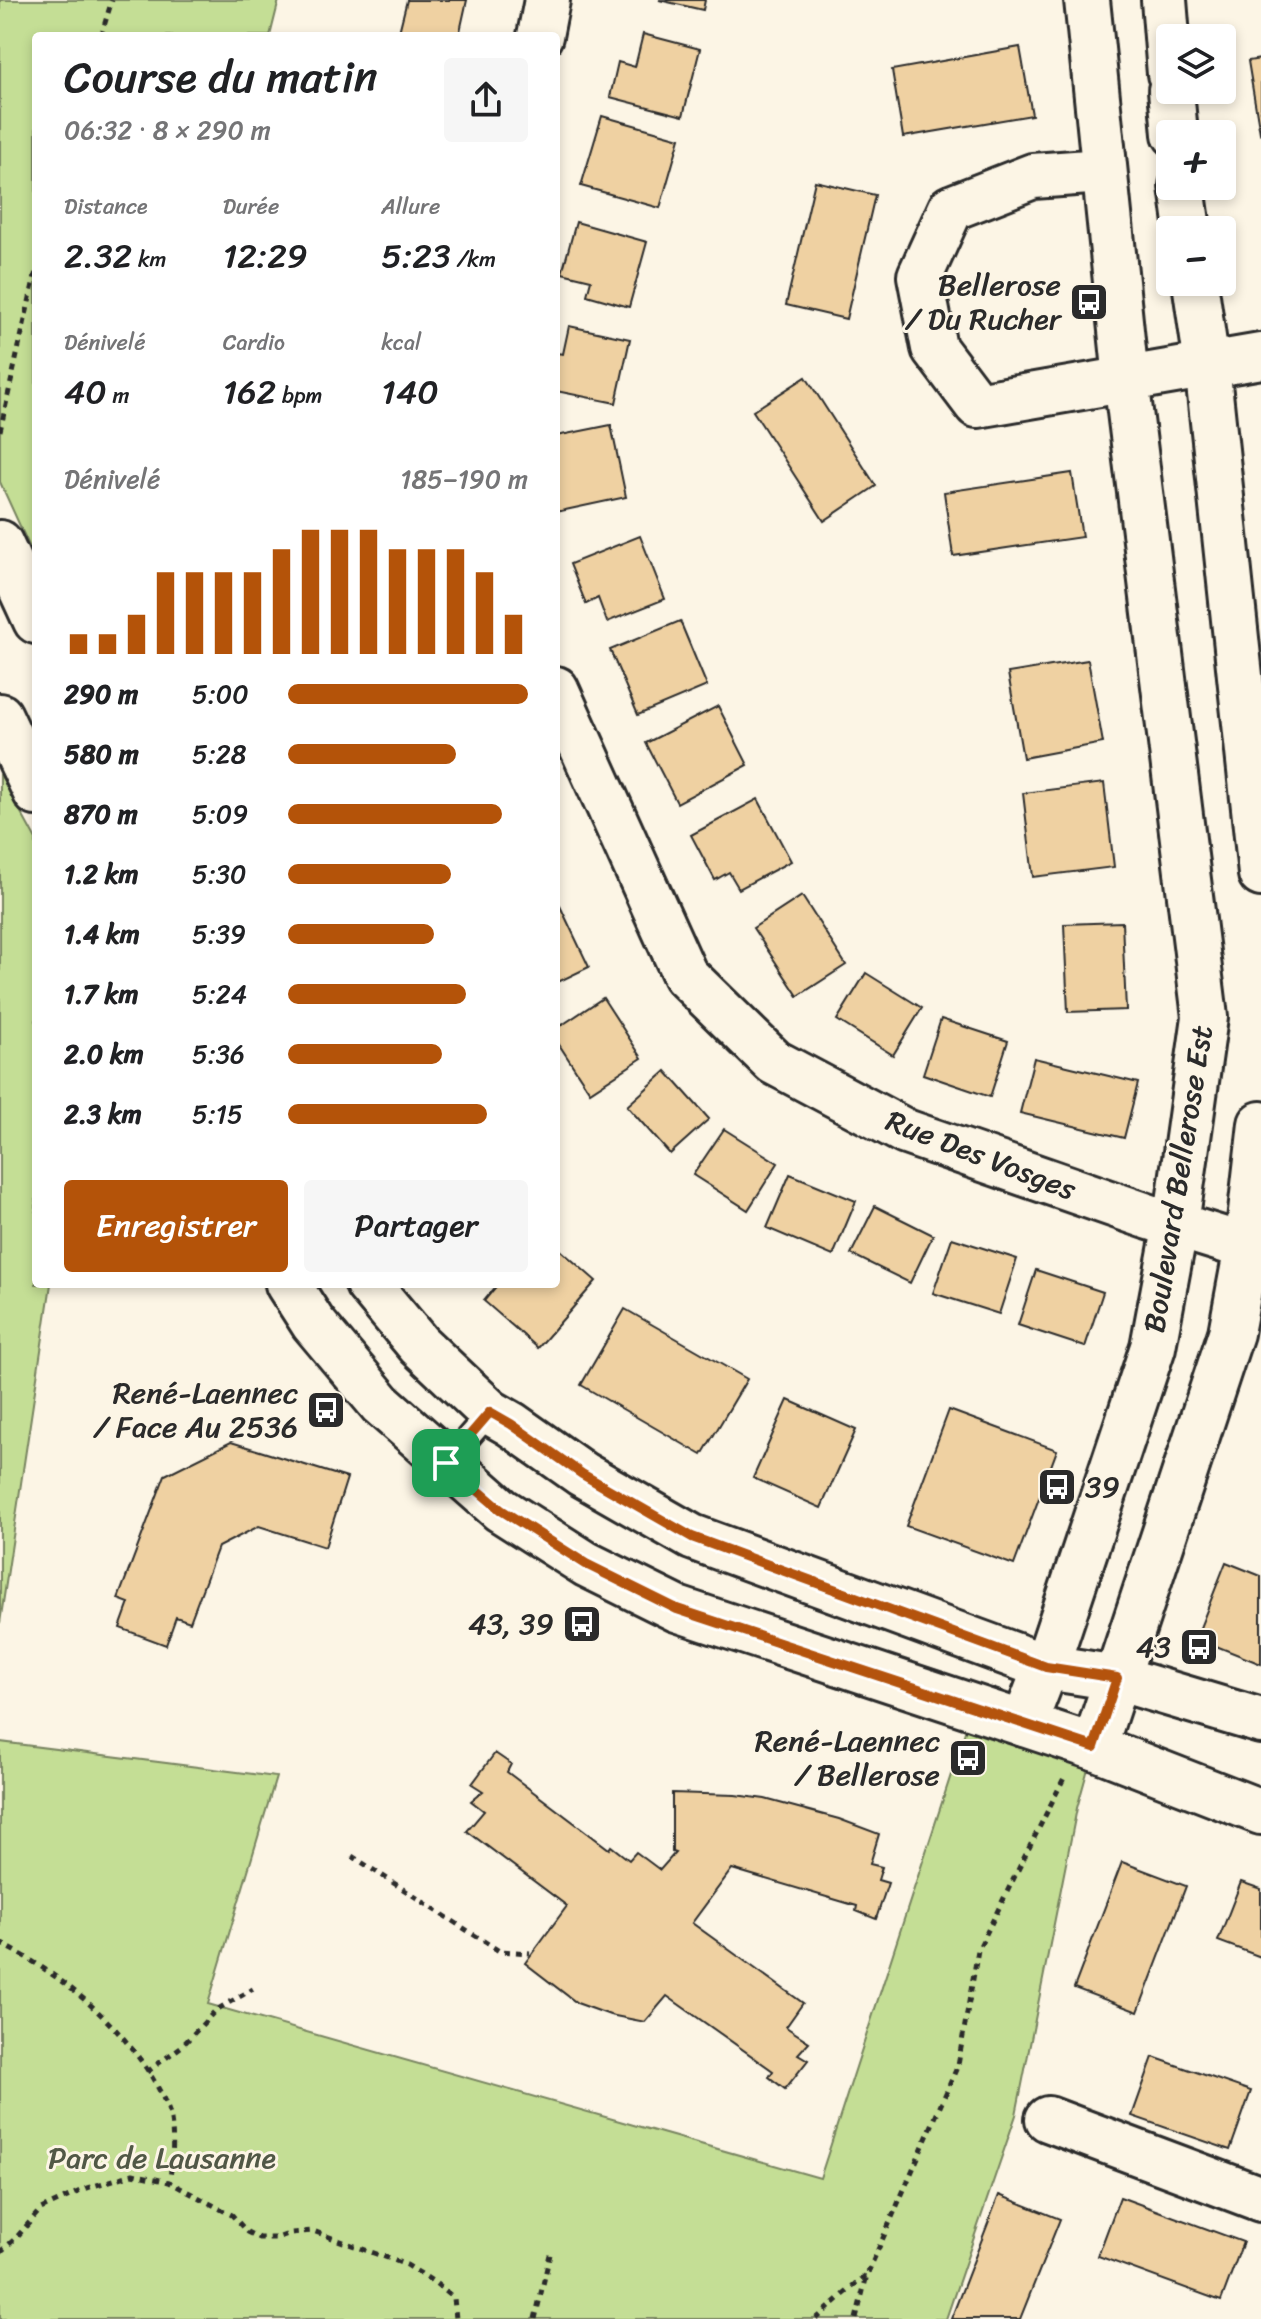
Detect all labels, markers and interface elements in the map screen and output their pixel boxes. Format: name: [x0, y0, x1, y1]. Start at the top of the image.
map controls: [1156, 24, 1236, 296]
button: layers: [1156, 24, 1236, 104]
text: Course du matin: [64, 38, 378, 116]
button: share: [444, 58, 528, 142]
text: 06:32 · 8 × 290 m: [64, 107, 271, 153]
button: +: [1156, 120, 1236, 200]
text: Distance: [64, 187, 148, 226]
text: Durée: [223, 187, 279, 226]
text: Allure: [381, 187, 440, 226]
button: −: [1156, 216, 1236, 296]
text: 2.32: [64, 226, 132, 286]
text: 12:29: [223, 226, 308, 286]
text: 5:23: [381, 226, 451, 286]
text: km: [132, 240, 166, 279]
text: /km: [451, 240, 496, 279]
place label: Bellerose / Du Rucher: [905, 258, 1063, 346]
bus stop icon: Bellerose / Du Rucher: [1068, 281, 1110, 323]
text: Dénivelé: [64, 323, 146, 362]
text: Cardio: [223, 323, 285, 362]
text: kcal: [381, 323, 421, 362]
text: 40: [64, 362, 107, 422]
text: 162: [223, 362, 276, 422]
text: 140: [381, 362, 439, 422]
text: m: [107, 376, 129, 415]
text: bpm: [276, 376, 323, 415]
text: Dénivelé: [64, 456, 160, 502]
text: 185–190 m: [400, 456, 528, 502]
text: 290 m: [64, 671, 138, 717]
text: 5:00: [192, 671, 249, 717]
text: 580 m: [64, 731, 139, 777]
text: 5:28: [192, 731, 246, 777]
text: 870 m: [64, 791, 138, 837]
text: 5:09: [192, 791, 248, 837]
text: 1.2 km: [64, 851, 139, 897]
text: 5:30: [192, 851, 246, 897]
text: 1.4 km: [64, 911, 140, 957]
text: 5:39: [192, 911, 246, 957]
text: 1.7 km: [64, 971, 138, 1017]
text: 5:24: [192, 971, 247, 1017]
street label: Boulevard Bellerose Est: [1127, 1021, 1229, 1337]
text: 2.0 km: [64, 1031, 144, 1077]
text: 5:36: [192, 1031, 245, 1077]
text: 2.3 km: [64, 1091, 142, 1137]
text: 5:15: [192, 1091, 243, 1137]
street label: Rue Des Vosges: [878, 1094, 1084, 1216]
button: Enregistrer: [64, 1180, 288, 1272]
button: Partager: [304, 1180, 528, 1272]
place label: René-Laennec / Face Au 2536: [93, 1366, 298, 1454]
bus stop icon: René-Laennec / Face Au 2536: [305, 1389, 347, 1431]
pin: [412, 1429, 480, 1497]
icon: arrive: [424, 1441, 468, 1485]
place label: 39: [1085, 1460, 1120, 1514]
bus stop icon: 39: [1036, 1466, 1078, 1508]
place label: 43, 39: [468, 1597, 554, 1651]
bus stop icon: 43, 39: [561, 1603, 603, 1645]
place label: 43: [1136, 1620, 1171, 1674]
bus stop icon: 43: [1178, 1626, 1220, 1668]
place label: René-Laennec / Bellerose: [755, 1714, 940, 1802]
bus stop icon: René-Laennec / Bellerose: [947, 1737, 989, 1779]
park label: Parc de Lausanne: [48, 2131, 276, 2185]

